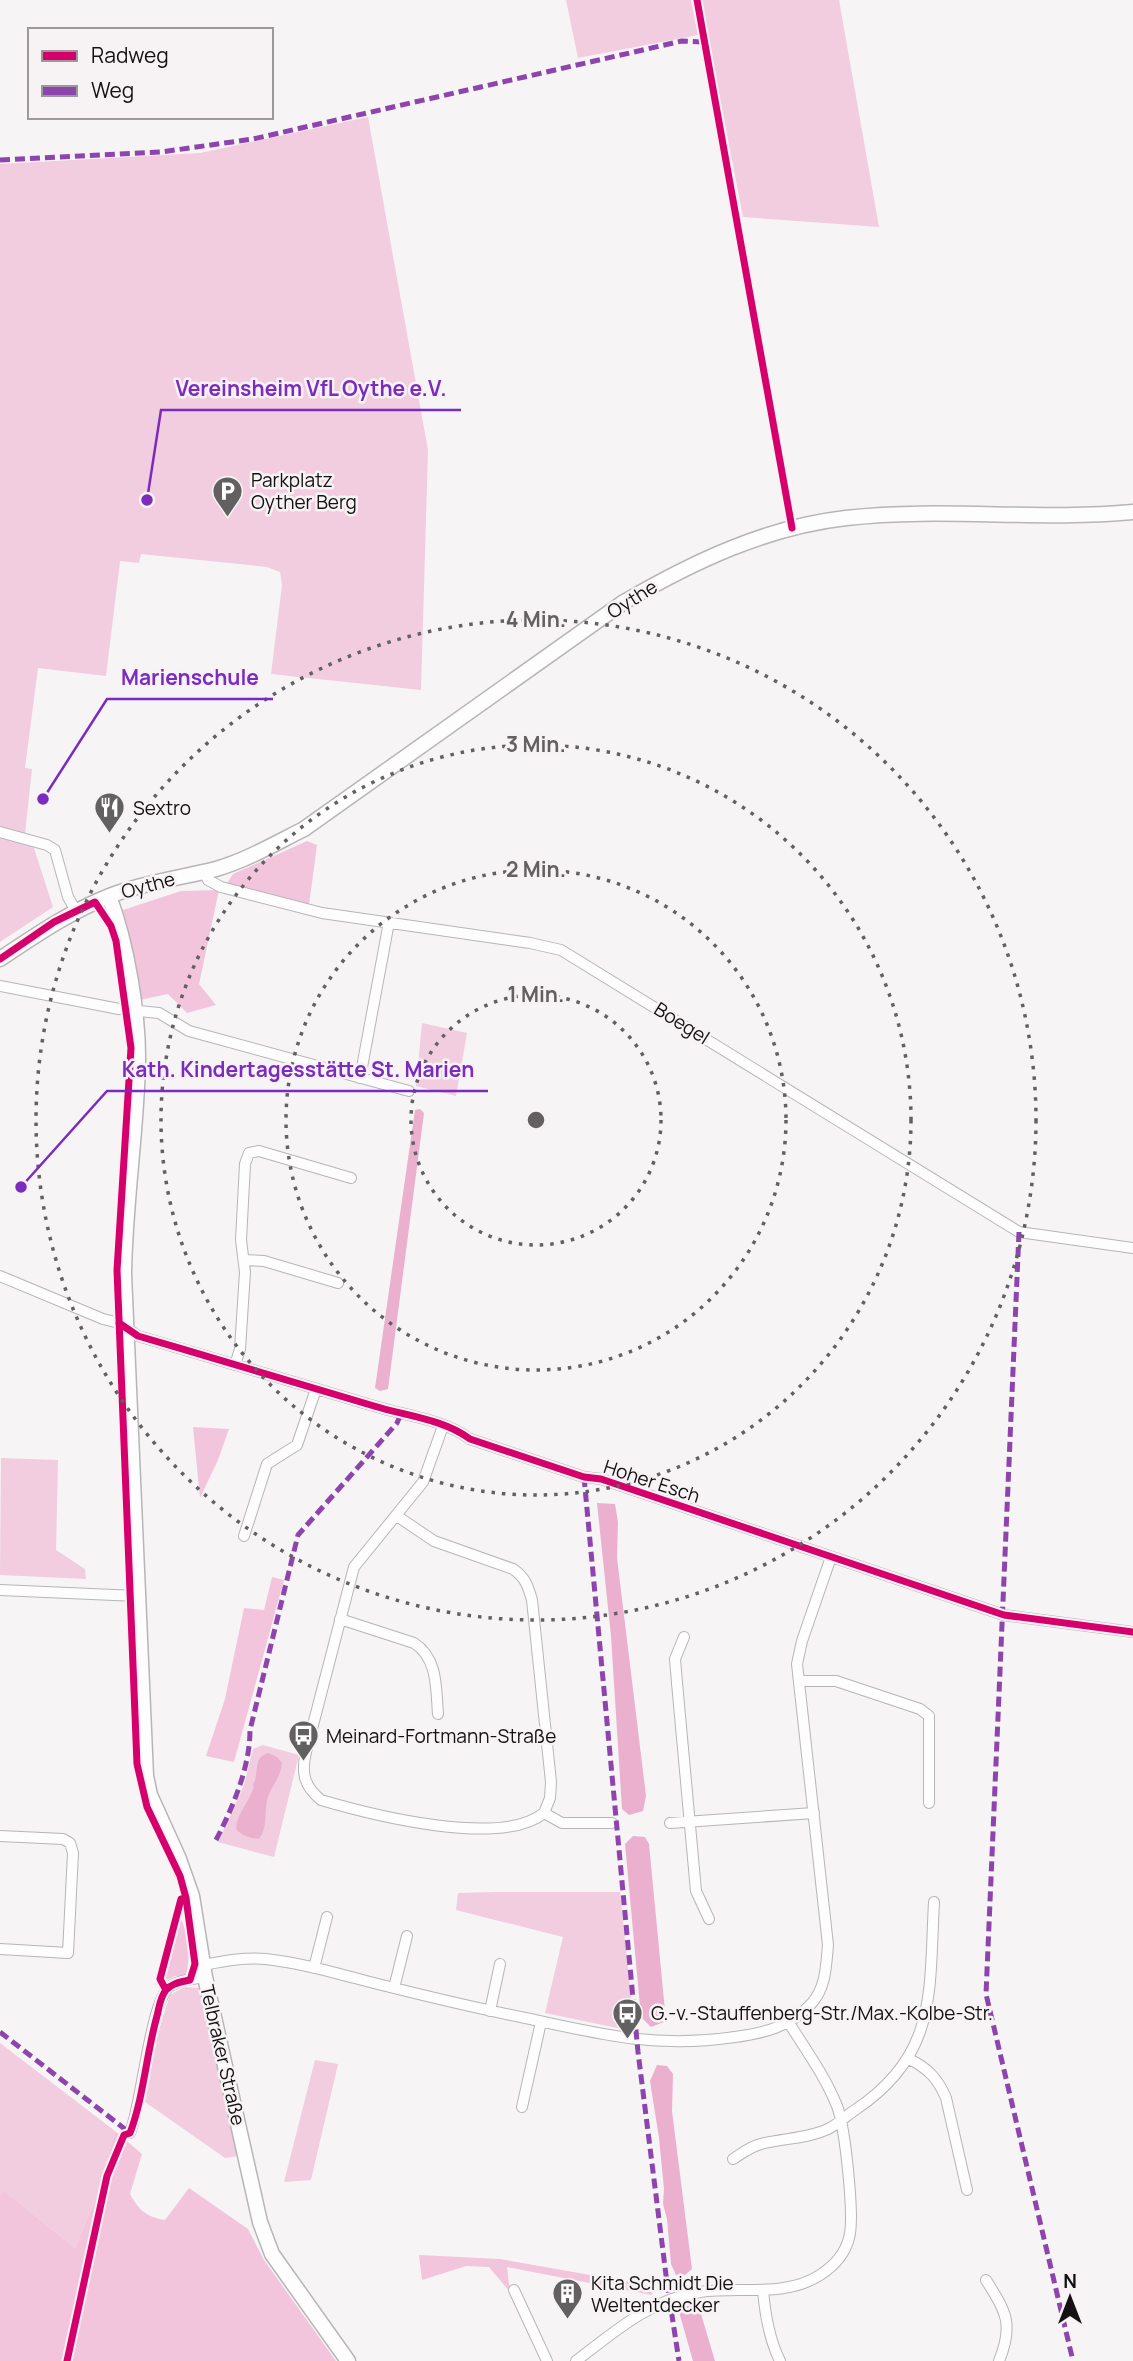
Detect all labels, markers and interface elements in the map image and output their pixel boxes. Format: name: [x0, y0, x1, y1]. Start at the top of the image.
legend: [28, 28, 273, 119]
text: Radweg: [91, 41, 169, 69]
text: Weg: [91, 76, 134, 104]
callout: Vereinsheim VfL Oythe e.V.: [161, 368, 461, 410]
text: Vereinsheim VfL Oythe e.V.: [175, 374, 447, 402]
place label: Parkplatz Oyther Berg: [251, 467, 357, 515]
parking icon: Parkplatz Oyther Berg: [211, 474, 245, 518]
street label: Oythe: [602, 574, 662, 624]
text: 4 Min.: [506, 605, 566, 633]
callout: Marienschule: [107, 657, 273, 699]
text: Marienschule: [121, 663, 259, 691]
text: 3 Min.: [506, 730, 566, 758]
restaurant icon: Sextro: [93, 791, 127, 835]
place label: Sextro: [133, 795, 191, 821]
text: 2 Min.: [506, 855, 566, 883]
street label: Oythe: [118, 865, 178, 905]
text: 1 Min.: [508, 980, 564, 1008]
street label: Boegel: [649, 996, 715, 1050]
callout: Kath. Kindertagesstätte St. Marien: [107, 1049, 488, 1091]
text: Kath. Kindertagesstätte St. Marien: [122, 1055, 474, 1083]
centre of rings: [524, 1108, 548, 1132]
street label: Hoher Esch: [600, 1453, 704, 1509]
bus stop icon: Meinard-Fortmann-Straße: [286, 1719, 320, 1763]
place label: Meinard-Fortmann-Straße: [326, 1723, 556, 1749]
street label: Telbraker Straße: [194, 1982, 252, 2128]
bus stop icon: G.-v.-Stauffenberg-Str./Max.-Kolbe-Str.: [611, 1996, 645, 2040]
place label: G.-v.-Stauffenberg-Str./Max.-Kolbe-Str.: [651, 2000, 993, 2026]
north arrow: [1035, 2263, 1105, 2333]
text: N: [1063, 2268, 1077, 2294]
place label: Kita Schmidt Die Weltentdecker: [591, 2270, 734, 2318]
building icon: Kita Schmidt Die Weltentdecker: [551, 2277, 585, 2321]

